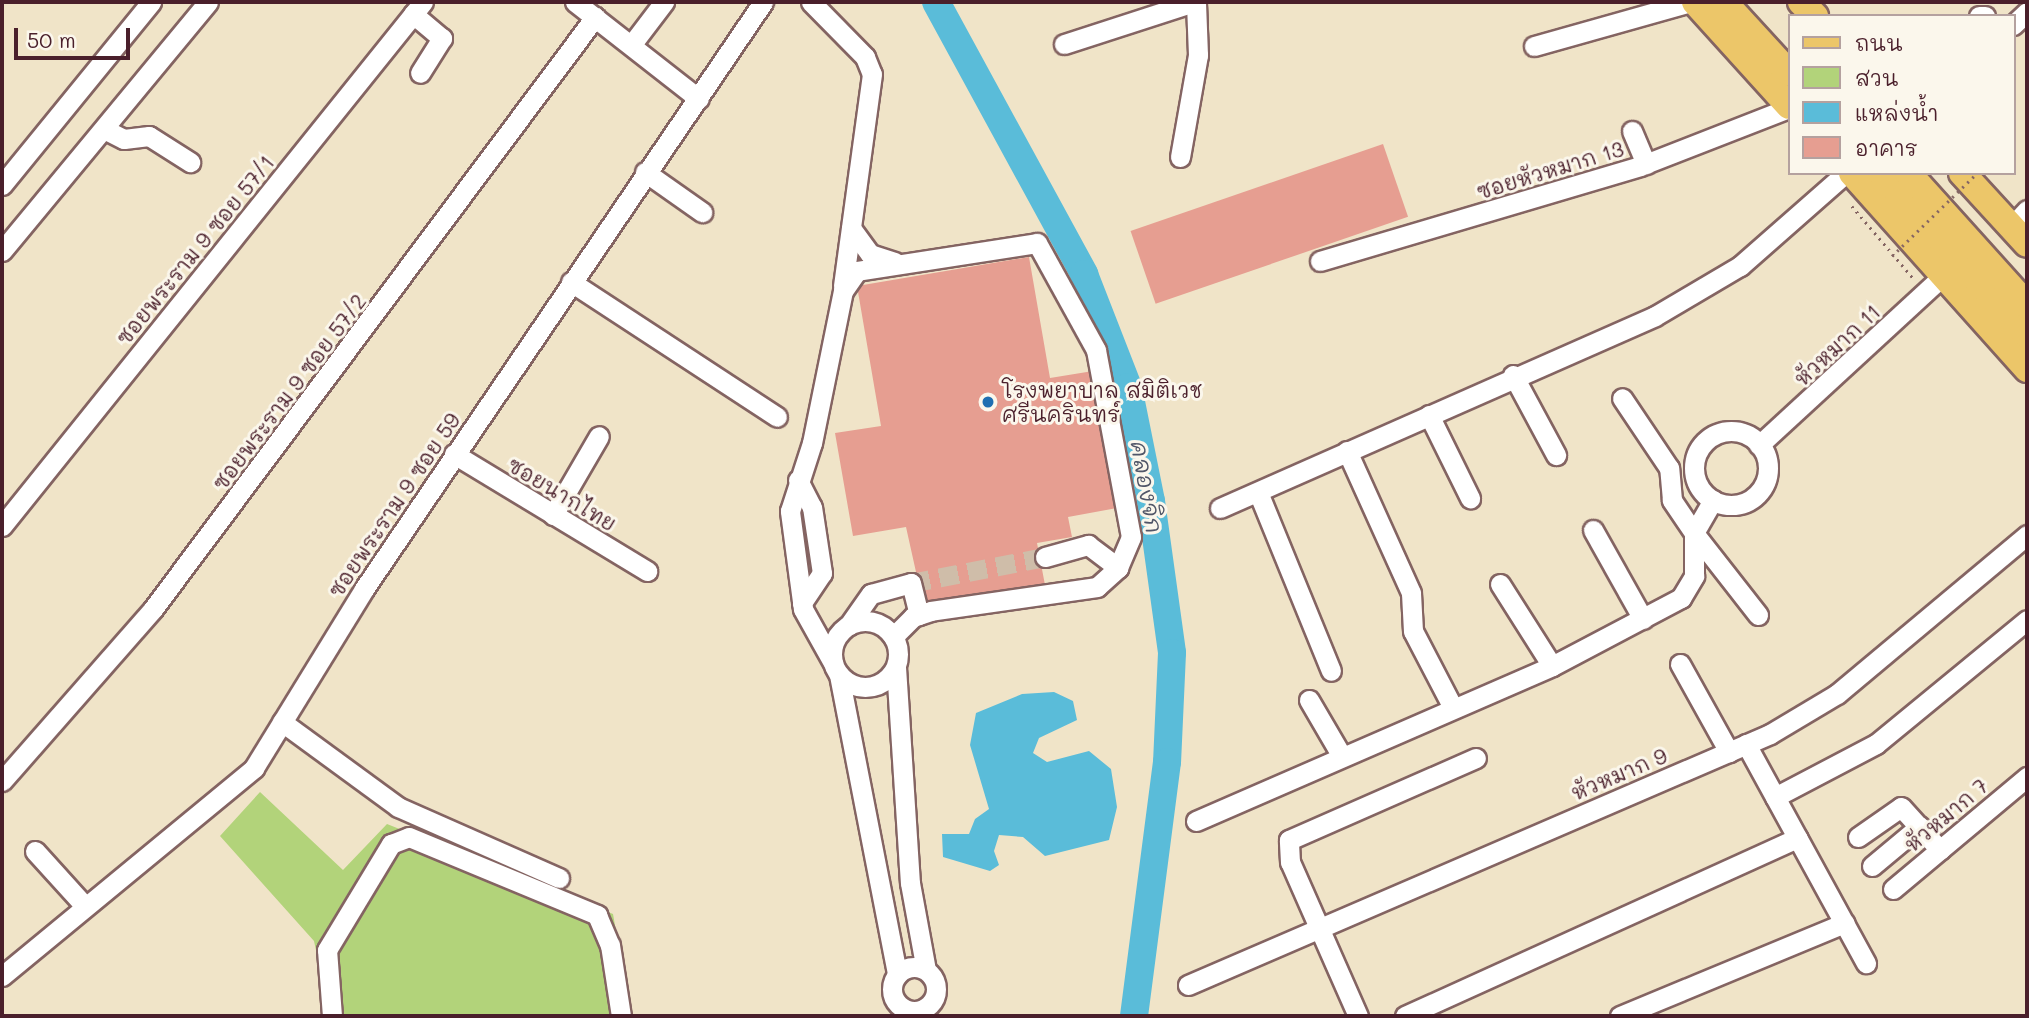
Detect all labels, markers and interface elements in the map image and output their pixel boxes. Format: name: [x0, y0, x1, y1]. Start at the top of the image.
scale bar: [18, 14, 133, 58]
legend: [1787, 14, 2015, 175]
text: 50 m: [27, 26, 76, 53]
text: ถนน: [1855, 29, 1903, 56]
text: สวน: [1855, 64, 1898, 91]
text: แหล่งน้ำ: [1855, 99, 1938, 126]
text: อาคาร: [1855, 134, 1918, 161]
street label: ซอยหัวหมาก 13: [1473, 136, 1627, 204]
street label: ซอยพระราม 9 ซอย 57/1: [111, 150, 279, 350]
street label: ซอยพระราม 9 ซอย 57/2: [207, 289, 371, 495]
street label: หัวหมาก 11: [1789, 299, 1885, 391]
place label: โรงพยาบาล สมิติเวช ศรีนครินทร์: [1002, 377, 1202, 427]
marker: โรงพยาบาล สมิติเวช ศรีนครินทร์: [980, 394, 996, 410]
street label: ซอยพระราม 9 ซอย 59: [323, 408, 465, 602]
water label: คลองจิก: [1125, 439, 1169, 535]
street label: ซอยนากไทย: [503, 452, 621, 536]
street label: หัวหมาก 9: [1567, 743, 1671, 805]
street label: หัวหมาก 7: [1899, 773, 1993, 857]

